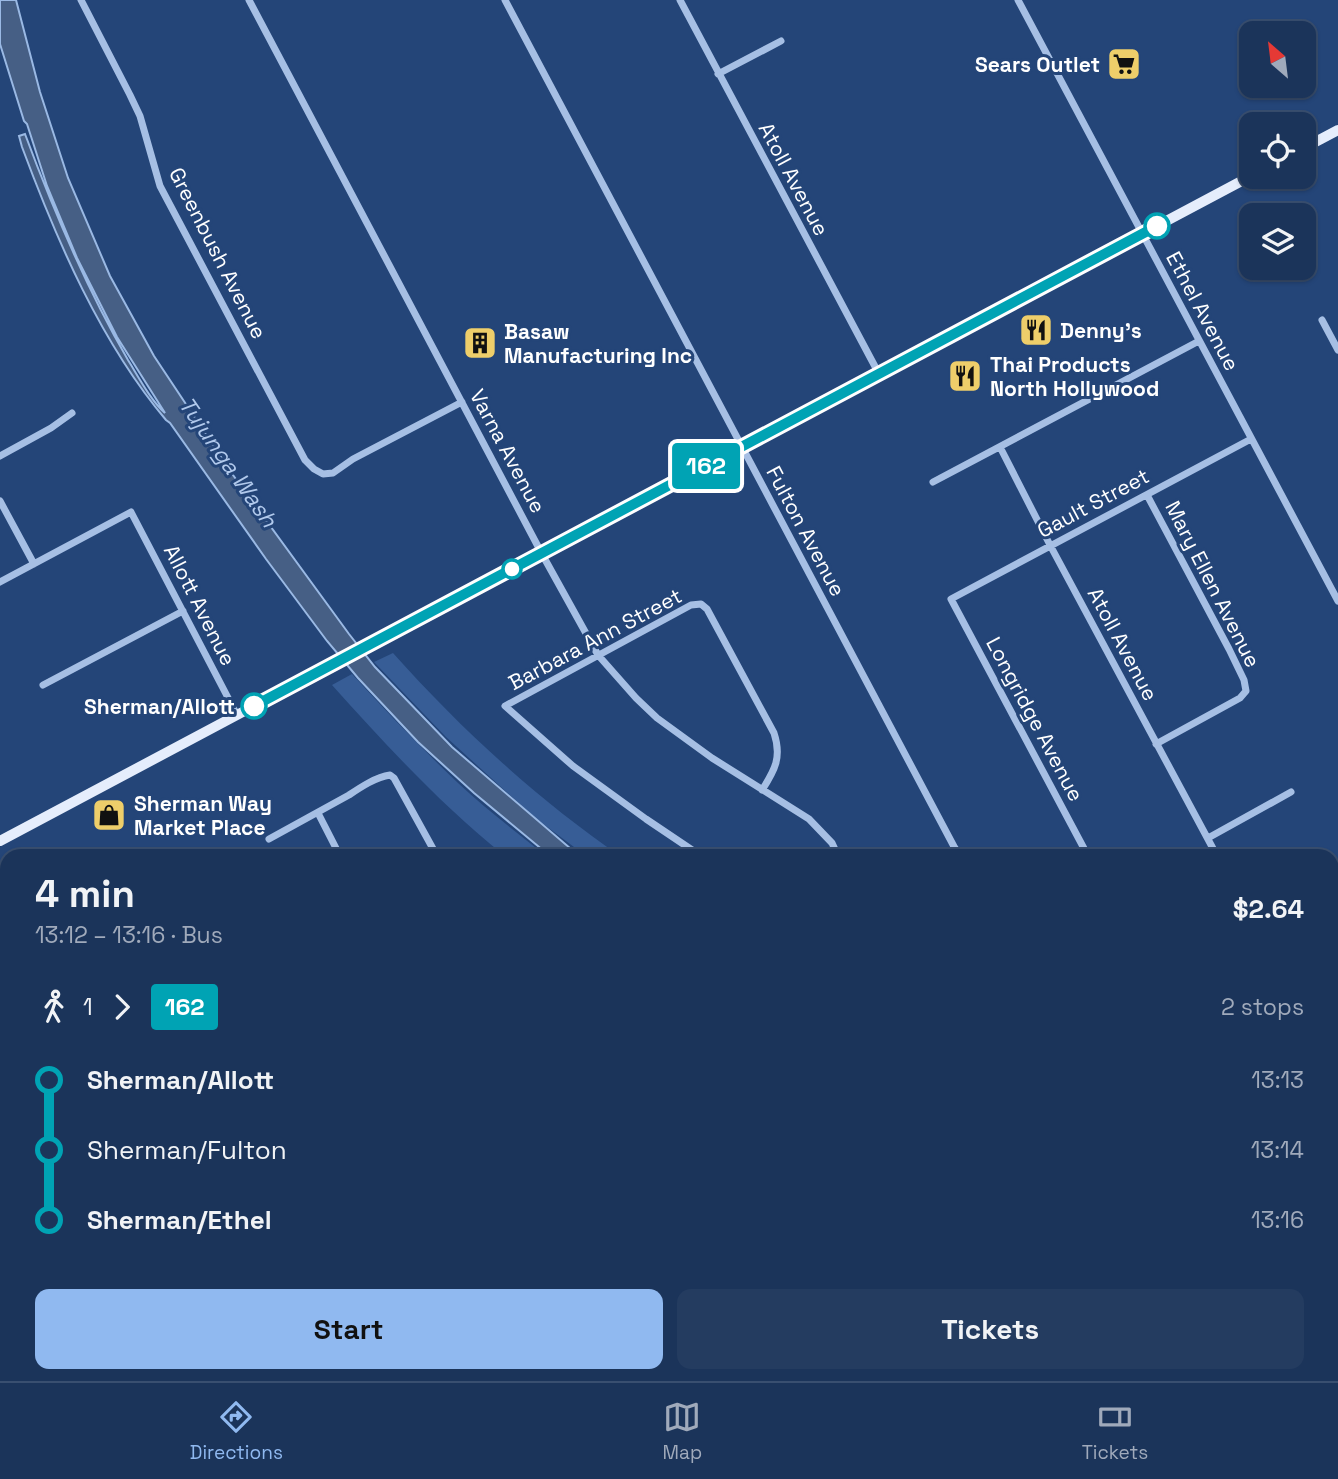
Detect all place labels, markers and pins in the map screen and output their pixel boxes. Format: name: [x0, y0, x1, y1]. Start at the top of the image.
supermarket icon: Sears Outlet: [1105, 45, 1143, 83]
place label: Sears Outlet: [975, 51, 1100, 78]
unlabelled marker: [1144, 213, 1170, 239]
restaurant icon: Denny's: [1017, 311, 1055, 349]
place label: Denny's: [1060, 317, 1142, 344]
place label: Basaw Manufacturing Inc: [504, 318, 692, 369]
building icon: Basaw Manufacturing Inc: [461, 324, 499, 362]
place label: Thai Products North Hollywood: [990, 351, 1159, 402]
restaurant icon: Thai Products North Hollywood: [946, 357, 984, 395]
unlabelled marker: [502, 559, 522, 579]
place label: Sherman/Allott: [84, 693, 235, 720]
marker: Sherman/Allott: [241, 693, 267, 719]
place label: Sherman Way Market Place: [134, 790, 272, 841]
shop icon: Sherman Way Market Place: [90, 796, 128, 834]

